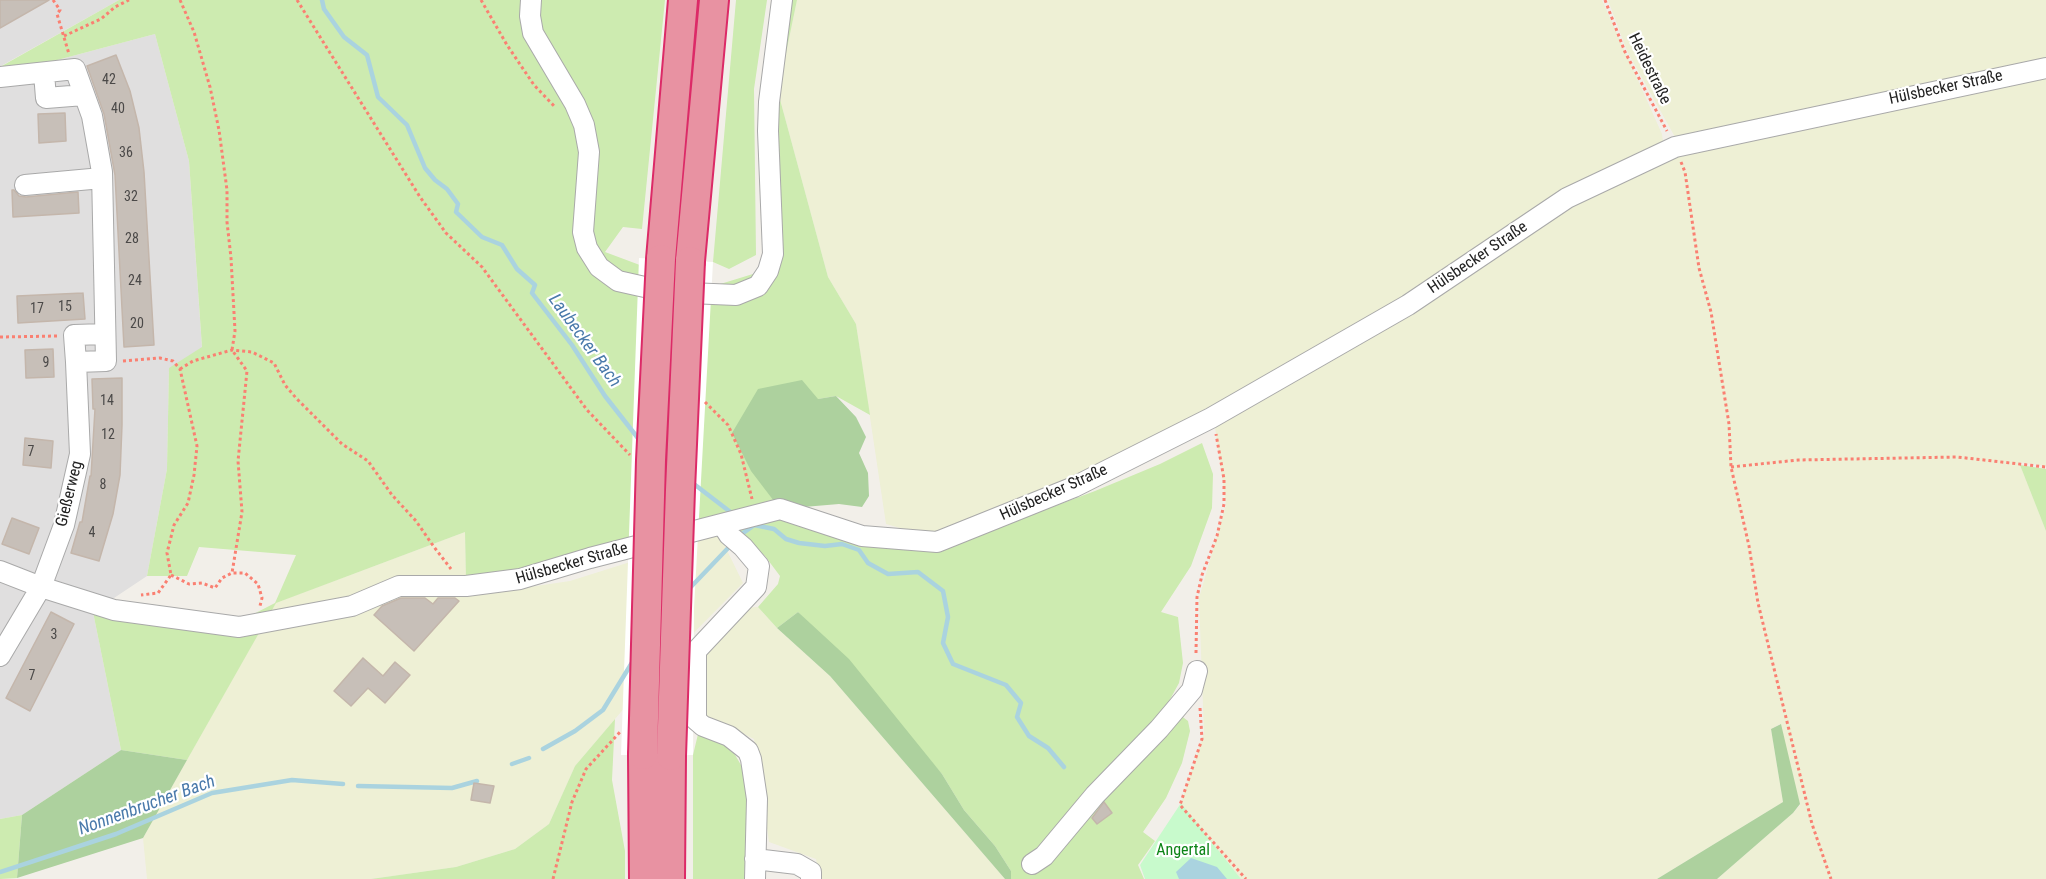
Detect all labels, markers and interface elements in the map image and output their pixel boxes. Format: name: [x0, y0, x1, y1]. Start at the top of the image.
street label: Heidestraße: [1624, 30, 1674, 108]
street label: Hülsbecker Straße: [1887, 67, 2005, 109]
house number: 42: [102, 72, 116, 88]
house number: 40: [111, 101, 125, 117]
house number: 36: [119, 145, 133, 161]
house number: 32: [124, 189, 138, 205]
street label: Hülsbecker Straße: [1425, 218, 1531, 298]
house number: 28: [125, 231, 139, 247]
house number: 24: [128, 273, 142, 289]
water label: Laubecker Bach: [543, 290, 625, 392]
house number: 15: [58, 299, 72, 315]
house number: 17: [30, 301, 44, 317]
house number: 20: [130, 316, 144, 332]
house number: 9: [43, 355, 49, 371]
house number: 14: [100, 393, 114, 409]
house number: 12: [101, 427, 115, 443]
house number: 7: [28, 444, 34, 460]
street label: Gießerweg: [53, 459, 87, 529]
street label: Hülsbecker Straße: [997, 461, 1111, 525]
house number: 8: [100, 477, 106, 493]
house number: 4: [89, 525, 95, 541]
street label: Hülsbecker Straße: [514, 539, 630, 589]
house number: 3: [51, 627, 57, 643]
house number: 7: [29, 668, 35, 684]
water label: Nonnenbrucher Bach: [76, 771, 218, 841]
park label: Angertal: [1156, 841, 1210, 861]

